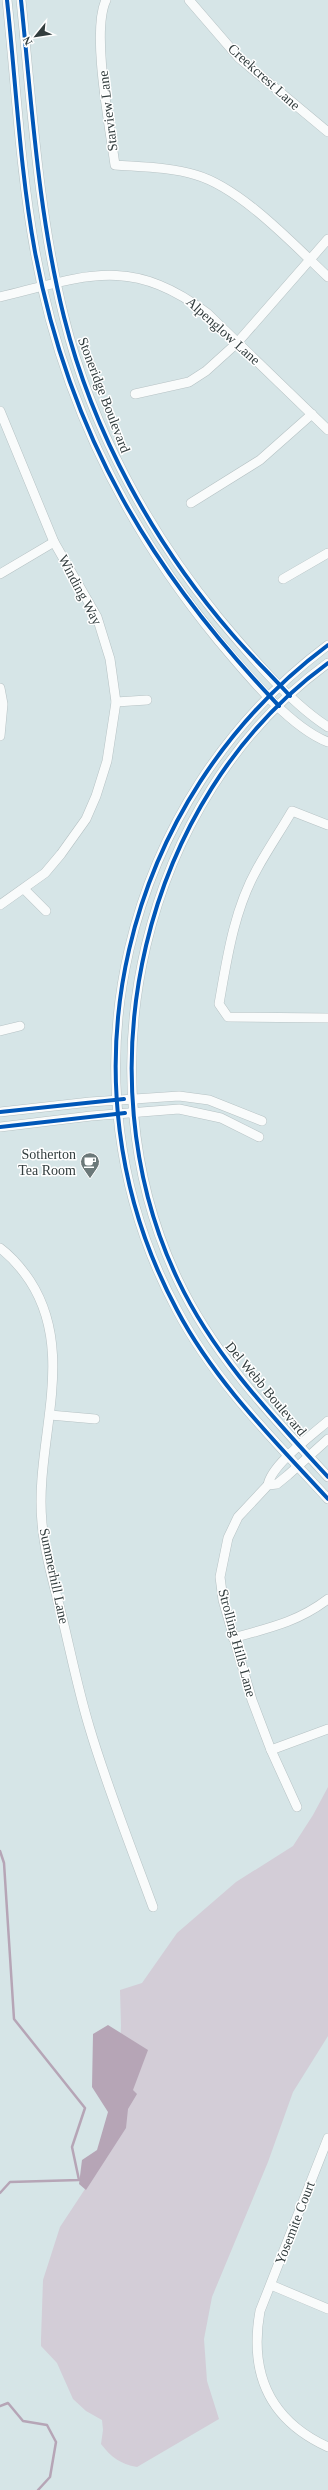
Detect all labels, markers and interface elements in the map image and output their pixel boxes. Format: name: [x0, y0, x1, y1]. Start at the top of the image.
north arrow: [16, 16, 56, 56]
text: N: [20, 35, 35, 47]
street label: Creekcrest Lane: [225, 41, 303, 113]
street label: Starview Lane: [96, 70, 120, 152]
street label: Alpenglow Lane: [183, 294, 263, 368]
street label: Stoneridge Boulevard: [75, 335, 133, 455]
street label: Winding Way: [55, 552, 105, 628]
place label: Sotherton Tea Room: [18, 1147, 76, 1178]
cafe icon: Sotherton Tea Room: [79, 1151, 101, 1179]
street label: Del Webb Boulevard: [222, 1339, 310, 1439]
street label: Summerhill Lane: [37, 1527, 71, 1625]
street label: Strolling Hills Lane: [215, 1587, 259, 1699]
street label: Yosemite Court: [272, 2179, 318, 2267]

